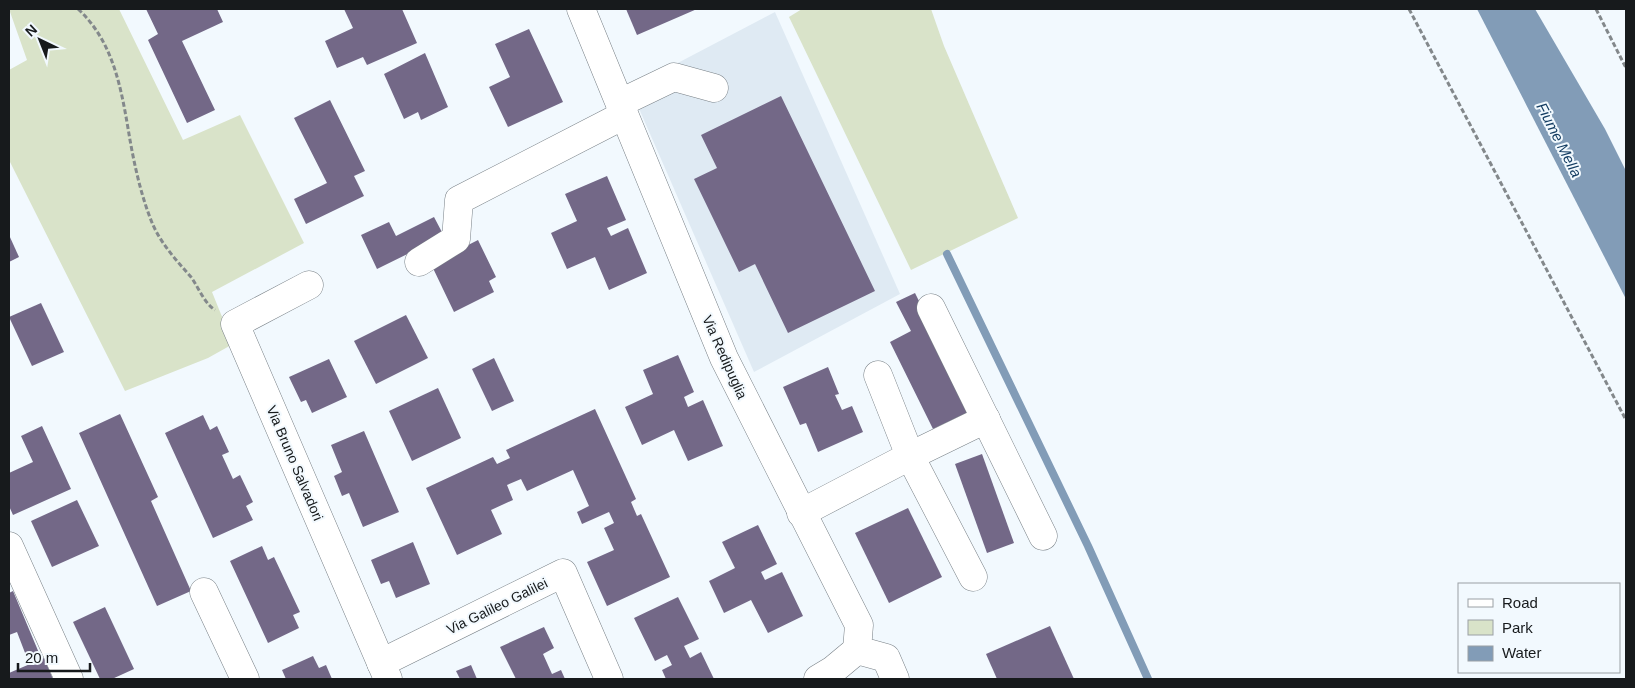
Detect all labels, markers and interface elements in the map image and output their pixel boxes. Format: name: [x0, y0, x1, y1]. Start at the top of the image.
north arrow: [15, 15, 65, 65]
text: N: [22, 21, 40, 40]
water label: Fiume Mella: [1533, 100, 1586, 180]
street label: Via Redipuglia: [699, 313, 751, 402]
street label: Via Bruno Salvadori: [264, 403, 326, 523]
street label: Via Galileo Galilei: [444, 575, 550, 637]
legend: [1458, 583, 1620, 673]
text: Road: [1502, 594, 1538, 611]
text: Park: [1502, 619, 1533, 636]
scale bar: [18, 640, 90, 672]
text: Water: [1502, 644, 1541, 661]
text: 20 m: [25, 649, 58, 666]

